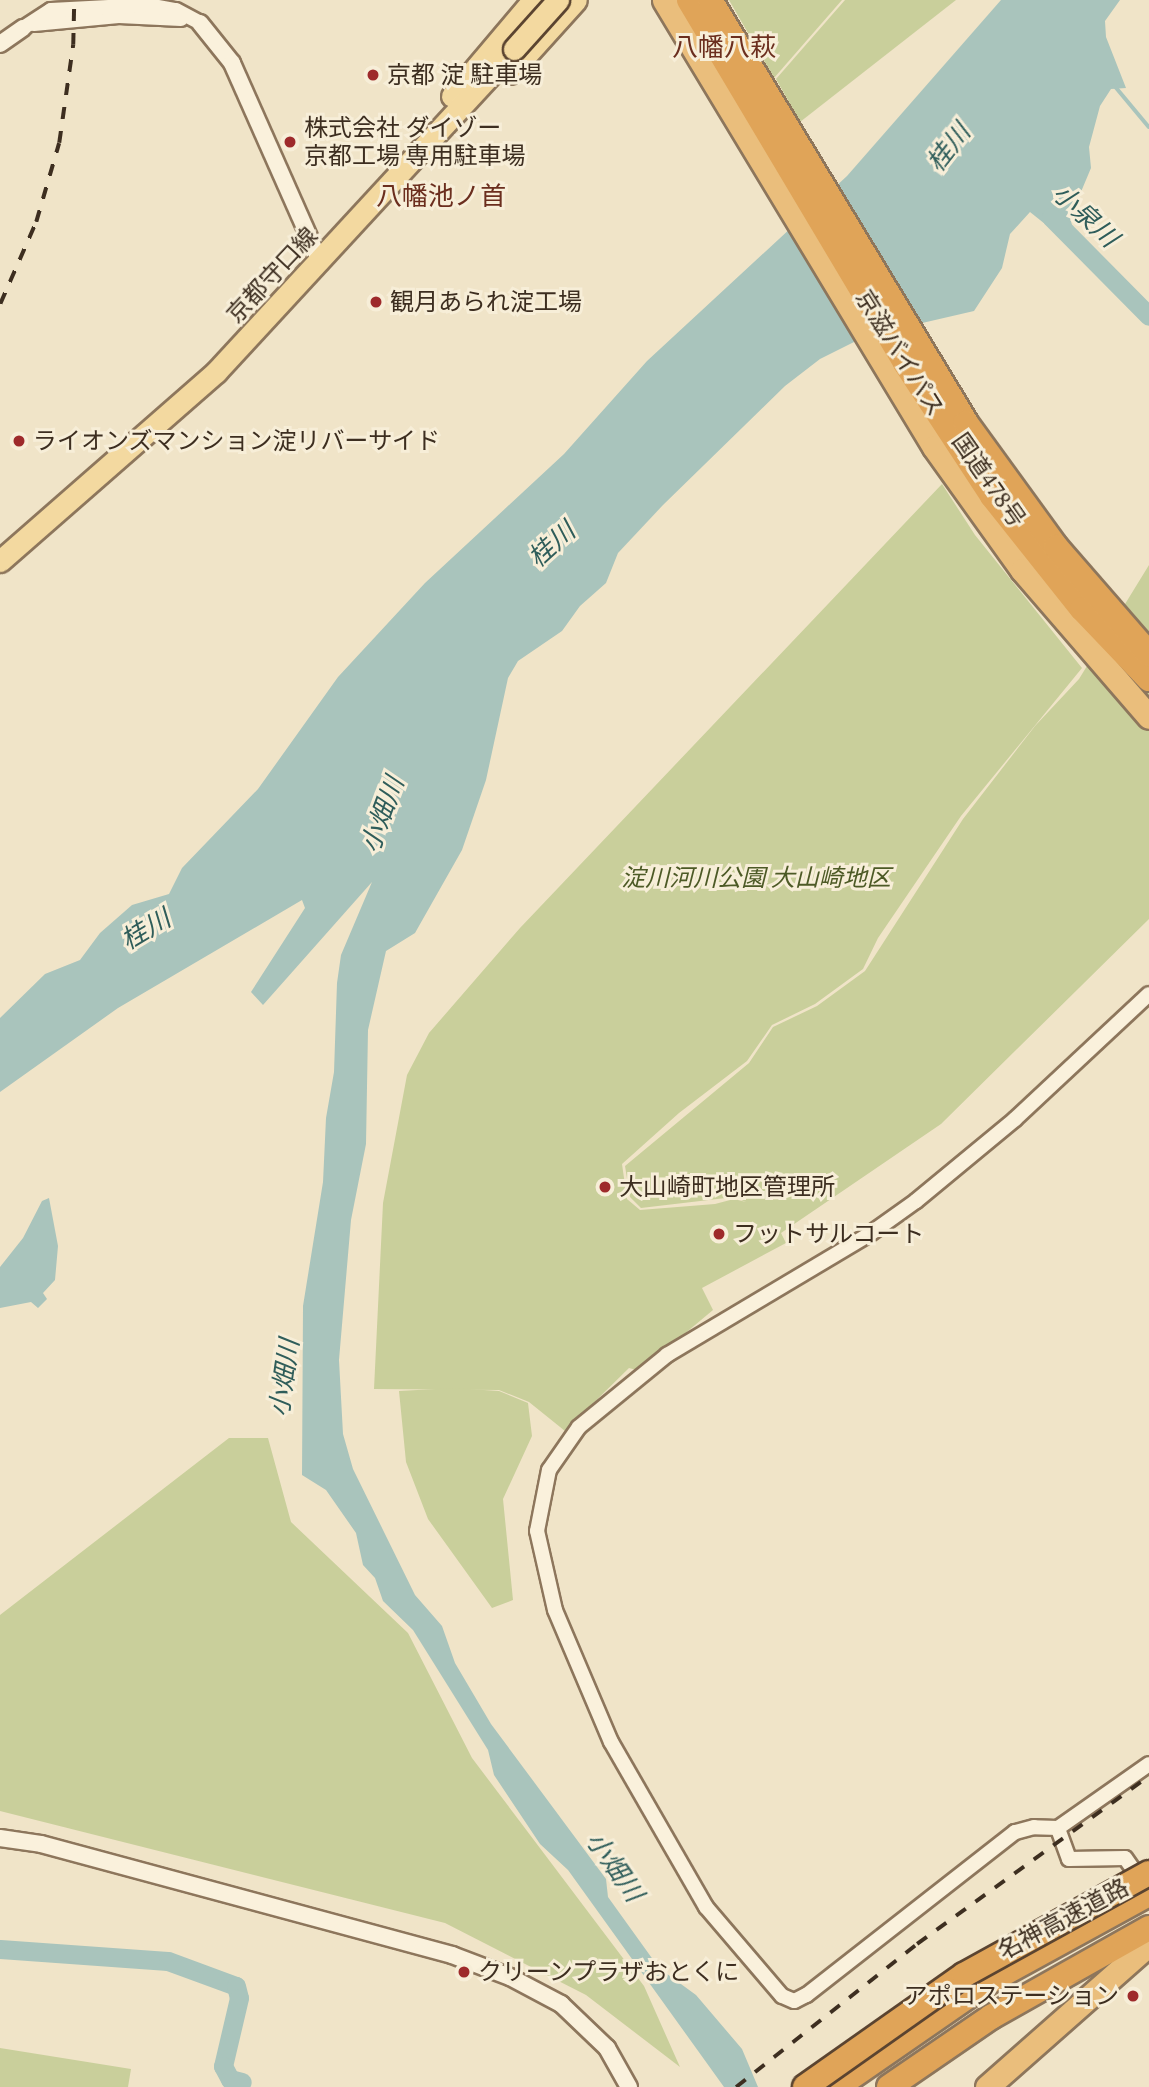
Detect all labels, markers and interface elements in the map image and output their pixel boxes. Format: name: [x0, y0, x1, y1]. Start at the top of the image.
district label: 八幡八萩: [672, 32, 776, 64]
place label: 京都 淀 駐車場: [387, 61, 542, 89]
marker: 京都 淀 駐車場: [365, 67, 381, 83]
place label: 株式会社 ダイゾー 京都工場 専用駐車場: [304, 114, 526, 170]
water label: 桂川: [921, 118, 977, 178]
marker: 株式会社 ダイゾー 京都工場 専用駐車場: [282, 134, 298, 150]
water label: 小泉川: [1046, 178, 1124, 254]
district label: 八幡池ノ首: [376, 181, 506, 213]
street label: 京都守口線: [221, 221, 323, 329]
street label: 京滋バイパス: [850, 284, 950, 422]
place label: 観月あられ淀工場: [390, 288, 582, 316]
marker: 観月あられ淀工場: [368, 294, 384, 310]
place label: ライオンズマンション淀リバーサイド: [33, 427, 441, 455]
street label: 国道478号: [946, 428, 1032, 532]
marker: ライオンズマンション淀リバーサイド: [11, 433, 27, 449]
water label: 桂川: [522, 516, 582, 574]
water label: 小畑川: [355, 773, 411, 857]
park label: 淀川河川公園 大山崎地区: [621, 864, 891, 892]
water label: 桂川: [116, 903, 176, 957]
place label: 大山崎町地区管理所: [619, 1173, 835, 1201]
marker: 大山崎町地区管理所: [597, 1179, 613, 1195]
place label: フットサルコート: [733, 1220, 925, 1248]
marker: フットサルコート: [711, 1226, 727, 1242]
water label: 小畑川: [264, 1337, 306, 1419]
water label: 小畑川: [579, 1826, 649, 1908]
street label: 名神高速道路: [993, 1872, 1133, 1966]
place label: クリーンプラザおとくに: [478, 1958, 742, 1986]
marker: クリーンプラザおとくに: [456, 1964, 472, 1980]
place label: アポロステーション: [903, 1982, 1119, 2010]
marker: アポロステーション: [1125, 1988, 1141, 2004]

